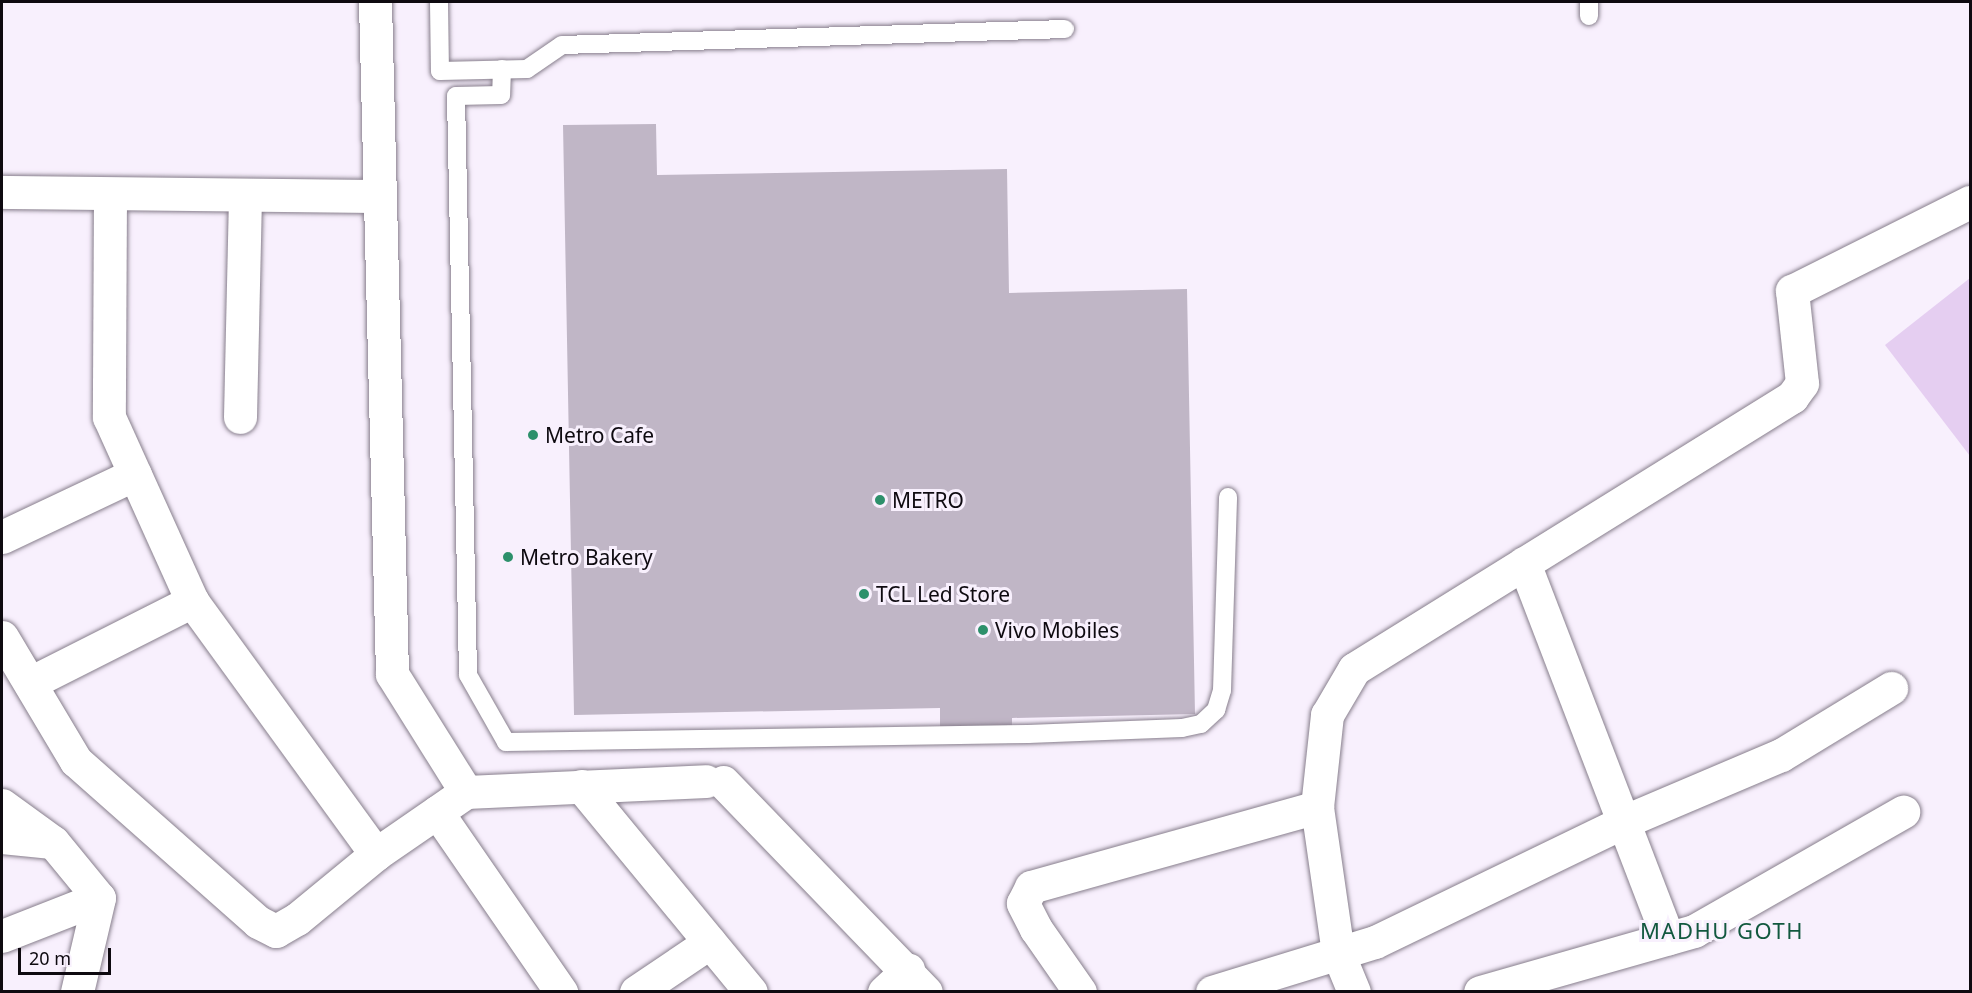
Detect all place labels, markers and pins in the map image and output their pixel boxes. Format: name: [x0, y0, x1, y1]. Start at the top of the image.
place label: Metro Cafe: [545, 422, 654, 448]
marker: Metro Cafe: [526, 428, 540, 442]
place label: METRO: [892, 487, 964, 513]
marker: METRO: [873, 493, 887, 507]
place label: Metro Bakery: [520, 544, 653, 570]
marker: Metro Bakery: [501, 550, 515, 564]
place label: TCL Led Store: [876, 581, 1010, 607]
marker: TCL Led Store: [857, 587, 871, 601]
place label: Vivo Mobiles: [995, 617, 1119, 643]
marker: Vivo Mobiles: [976, 623, 990, 637]

